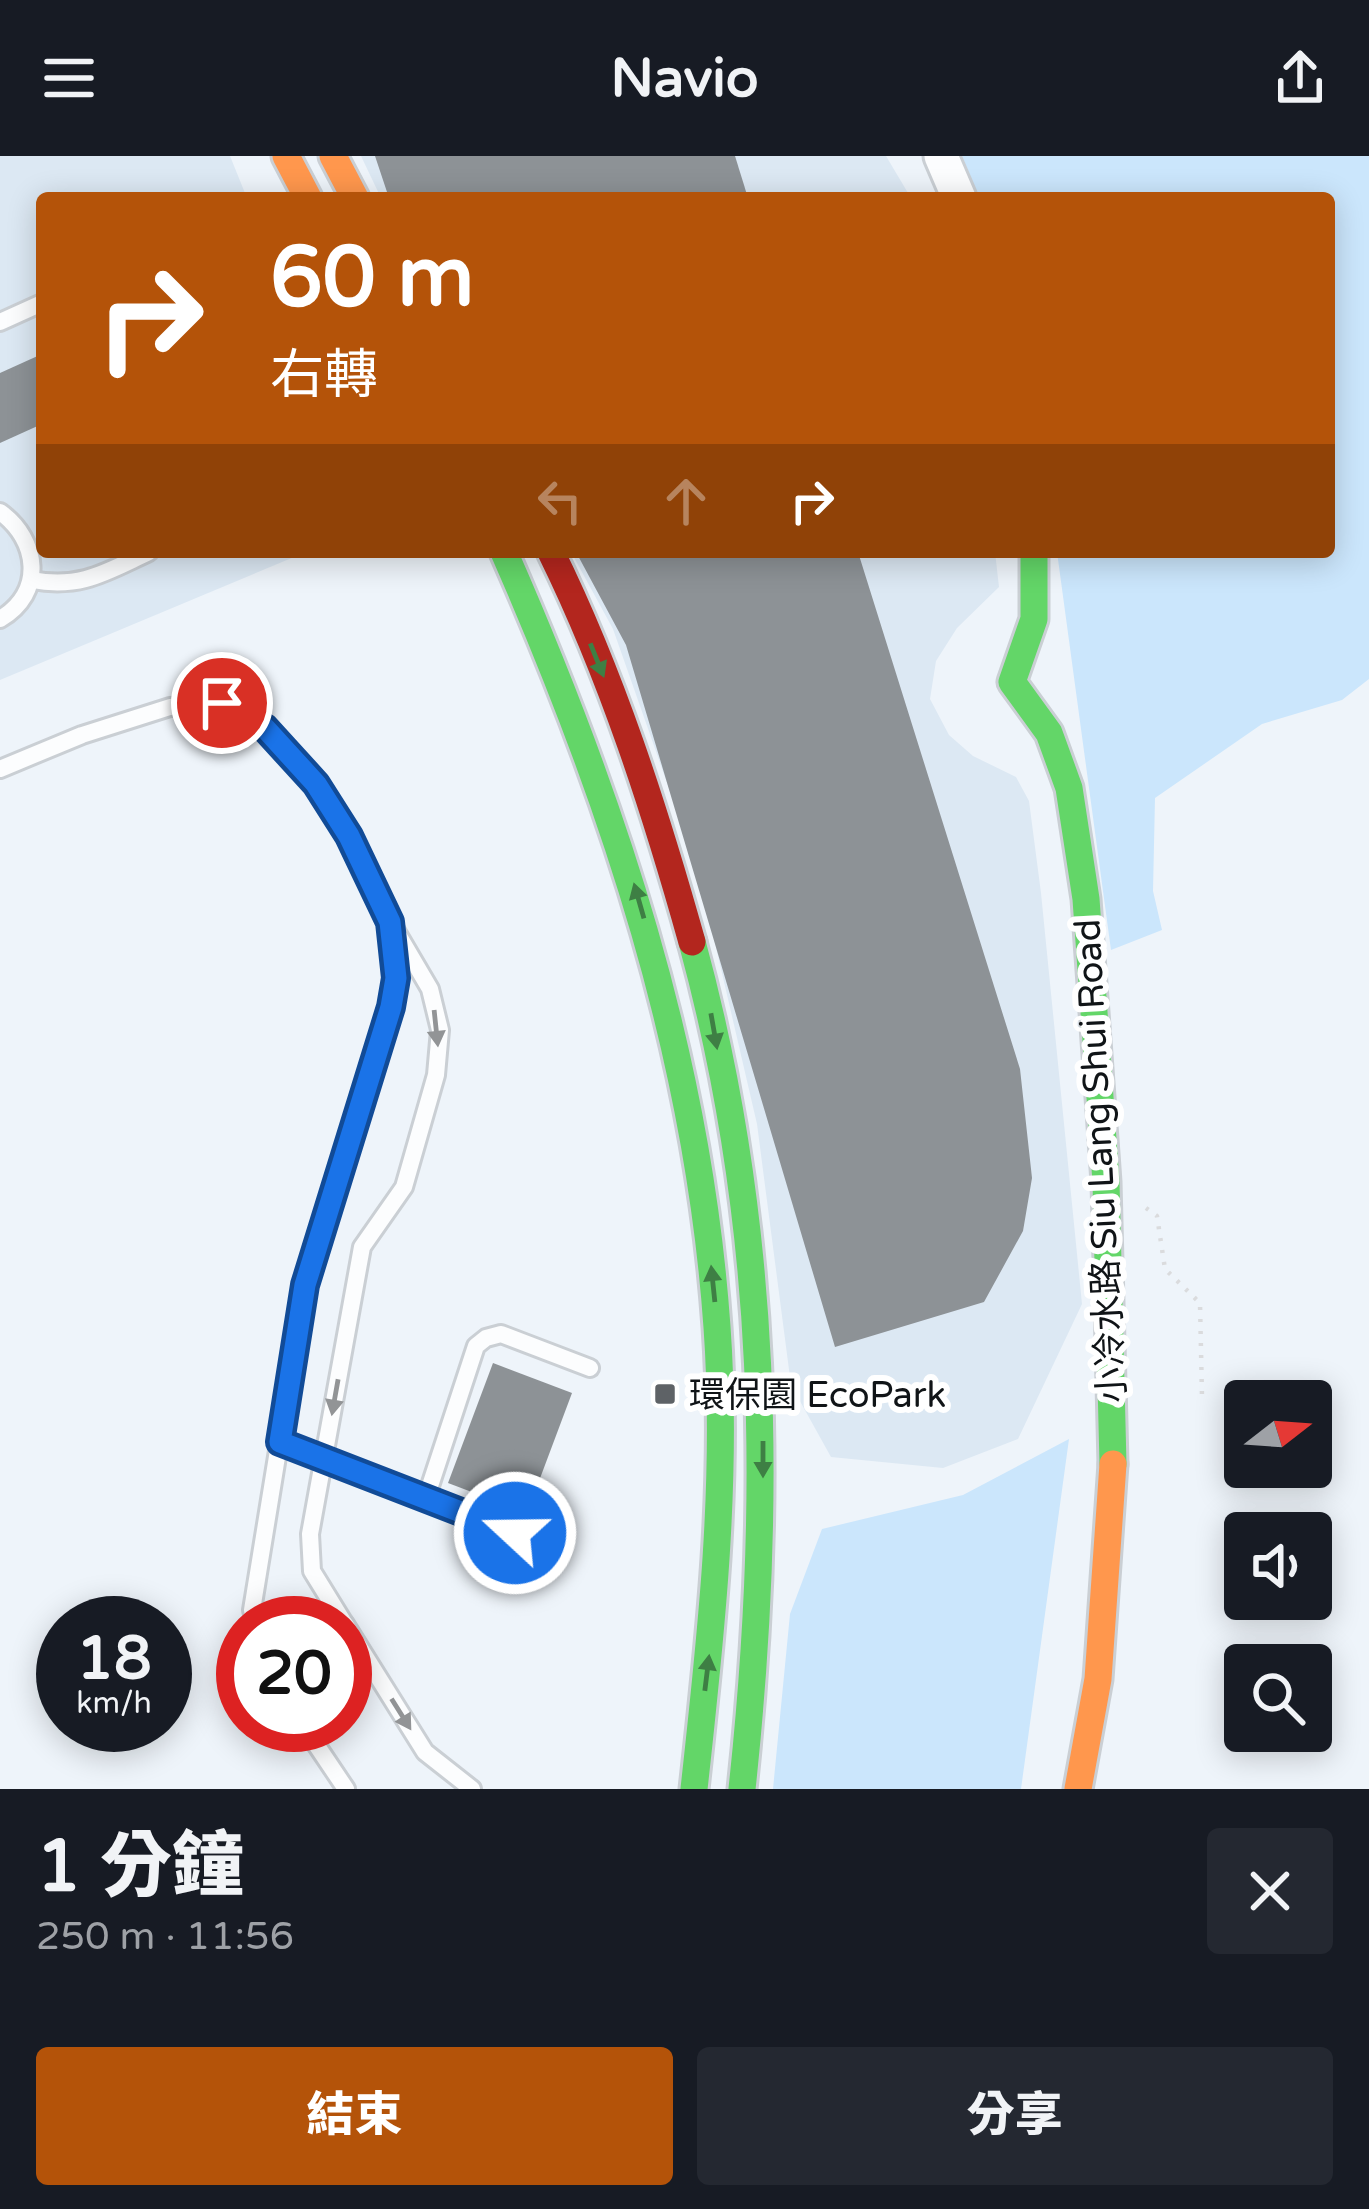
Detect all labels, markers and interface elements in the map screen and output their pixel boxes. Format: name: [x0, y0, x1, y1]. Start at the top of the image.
icon: menu: [36, 45, 102, 111]
icon: share: [1267, 45, 1333, 111]
text: Navio: [610, 46, 759, 111]
text: 60 m: [270, 228, 474, 329]
icon: right: [72, 240, 228, 396]
text: 右轉: [270, 343, 378, 408]
icon: left: [527, 468, 593, 534]
icon: ahead: [653, 468, 719, 534]
icon: right: [779, 468, 845, 534]
one-way arrow: [588, 642, 607, 678]
pin: [171, 652, 273, 754]
icon: arrive: [189, 670, 255, 736]
one-way arrow: [629, 882, 647, 919]
street label: 小冷水路 Siu Lang Shui Road: [1066, 918, 1135, 1404]
one-way arrow: [427, 1009, 446, 1047]
one-way arrow: [705, 1012, 724, 1050]
one-way arrow: [703, 1264, 722, 1302]
place label: 環保園 EcoPark: [689, 1374, 946, 1417]
one-way arrow: [326, 1379, 345, 1416]
north arrow: [1224, 1380, 1332, 1488]
map controls: [1224, 1380, 1332, 1752]
marker: 環保園 EcoPark: [652, 1381, 678, 1407]
one-way arrow: [753, 1441, 773, 1479]
position arrow: [452, 1470, 578, 1596]
button: sound: [1224, 1512, 1332, 1620]
speed limit sign: 20: [216, 1596, 372, 1752]
text: 18: [76, 1623, 152, 1695]
button: search: [1224, 1644, 1332, 1752]
one-way arrow: [698, 1654, 717, 1691]
text: km/h: [76, 1685, 152, 1722]
one-way arrow: [389, 1697, 411, 1730]
text: 1 分鐘: [36, 1824, 244, 1911]
button: close: [1207, 1828, 1333, 1954]
text: 250 m · 11:56: [36, 1913, 294, 1960]
button: 結束: [36, 2047, 673, 2185]
button: 分享: [697, 2047, 1333, 2185]

